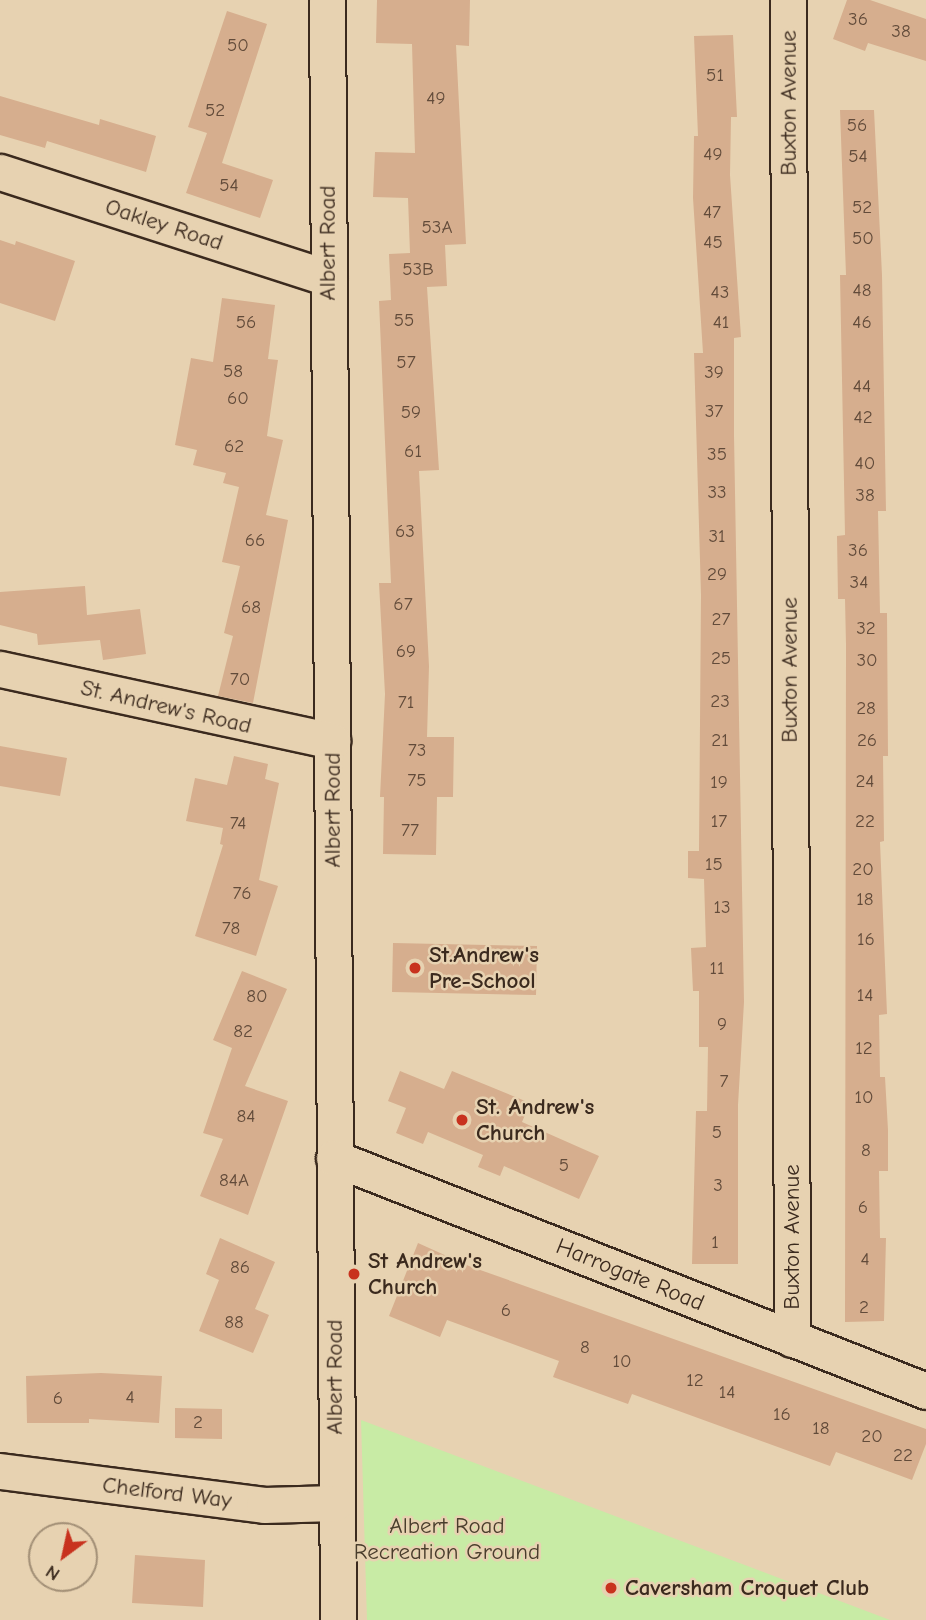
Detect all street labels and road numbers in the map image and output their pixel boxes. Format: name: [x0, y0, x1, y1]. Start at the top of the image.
street label: Buxton Avenue: [775, 30, 803, 176]
street label: Albert Road: [314, 185, 342, 301]
street label: Oakley Road: [102, 193, 226, 257]
street label: Buxton Avenue: [776, 597, 804, 743]
street label: St. Andrew's Road: [78, 674, 254, 740]
street label: Albert Road: [319, 752, 347, 868]
street label: Buxton Avenue: [778, 1164, 806, 1310]
street label: Harrogate Road: [552, 1233, 708, 1317]
street label: Albert Road: [321, 1319, 349, 1435]
street label: Chelford Way: [101, 1471, 233, 1515]

